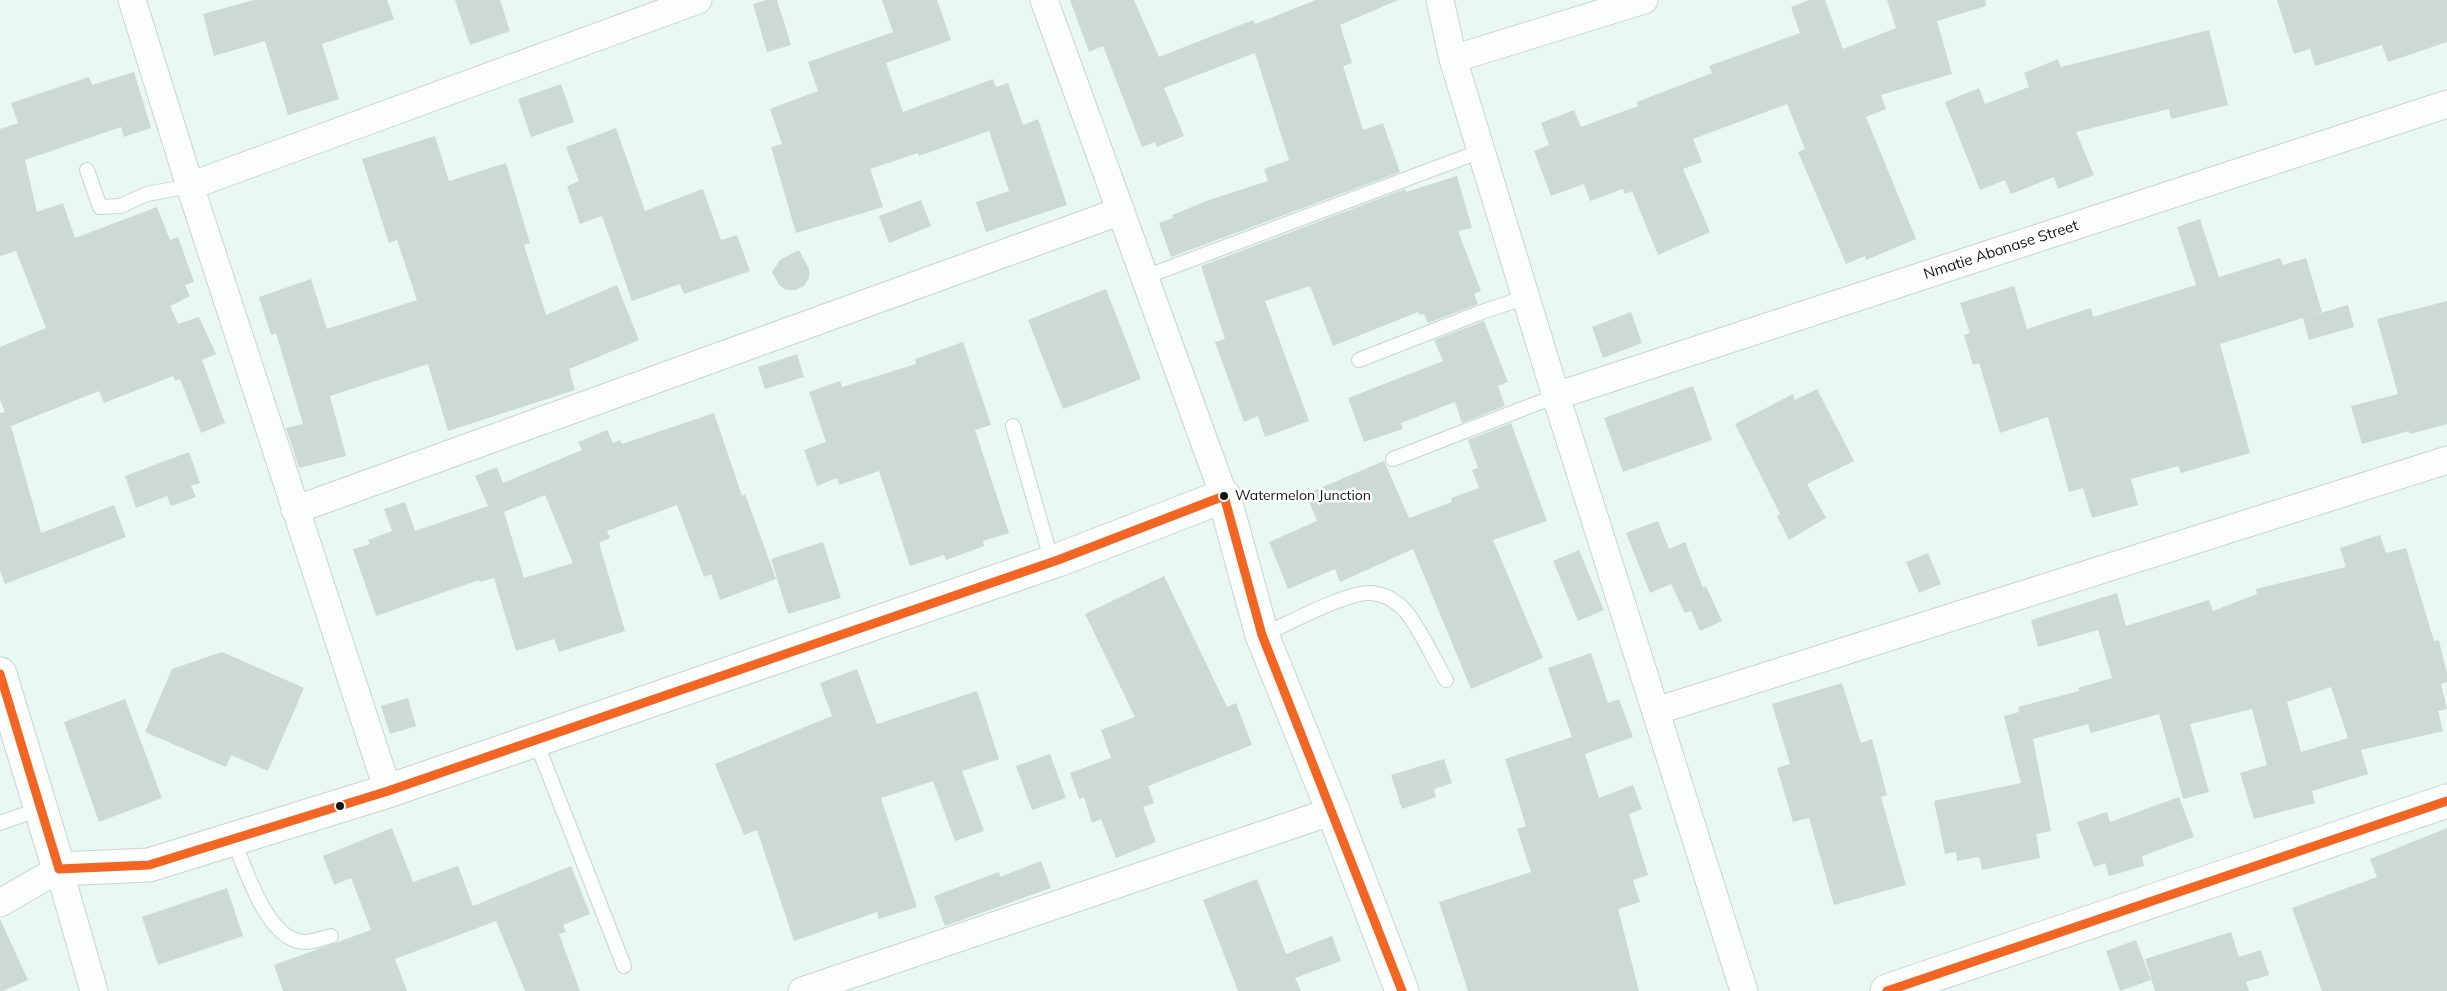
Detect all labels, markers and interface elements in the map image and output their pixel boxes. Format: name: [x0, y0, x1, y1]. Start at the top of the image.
street label: Nmatie Abonase Street: [1921, 216, 2081, 284]
place label: Watermelon Junction: [1235, 488, 1371, 504]
marker: Watermelon Junction: [1218, 490, 1230, 502]
unlabelled marker: [334, 800, 346, 812]

